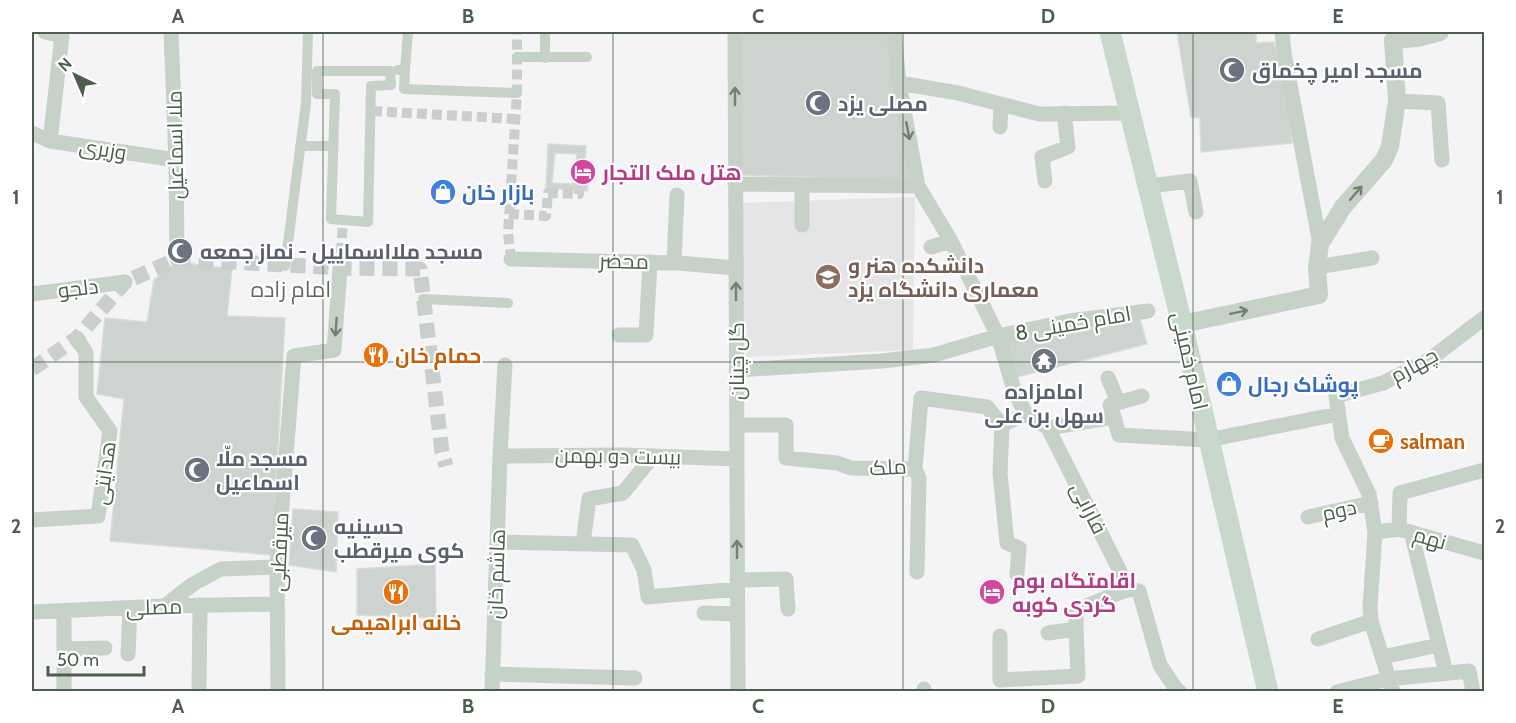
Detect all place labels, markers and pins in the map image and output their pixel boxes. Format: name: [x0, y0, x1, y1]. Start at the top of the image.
mosque icon: مسجد امیر چخماق: [1217, 55, 1247, 85]
place label: مسجد امیر چخماق: [1252, 58, 1423, 86]
mosque icon: مصلی یزد: [803, 88, 833, 118]
place label: مصلی یزد: [838, 91, 928, 116]
hotel icon: هتل ملک التجار: [568, 157, 598, 187]
place label: هتل ملک التجار: [601, 160, 742, 185]
shop icon: بازار خان: [428, 177, 458, 207]
place label: بازار خان: [462, 180, 534, 205]
mosque icon: مسجد ملااسماییل - نماز جمعه: [165, 236, 195, 266]
place label: مسجد ملااسماییل - نماز جمعه: [200, 239, 483, 264]
place label: دانشکده هنر و معماری دانشگاه یزد: [848, 253, 1039, 302]
school or university icon: دانشکده هنر و معماری دانشگاه یزد: [813, 262, 843, 292]
restaurant icon: حمام خان: [361, 340, 391, 370]
place label: حمام خان: [395, 343, 481, 370]
temple icon: امامزاده سهل بن علی: [1029, 346, 1059, 376]
shop icon: پوشاک رجال: [1214, 369, 1244, 399]
place label: پوشاک رجال: [1248, 372, 1359, 400]
place label: امامزاده سهل بن علی: [984, 379, 1104, 429]
cafe icon: salman: [1366, 426, 1396, 456]
place label: salman: [1400, 429, 1465, 454]
place label: مسجد ملّا اسماعیل: [216, 445, 308, 495]
mosque icon: مسجد ملّا اسماعیل: [182, 455, 212, 485]
place label: حسینیه کوی میرقطب: [334, 514, 464, 564]
mosque icon: حسینیه کوی میرقطب: [299, 523, 329, 553]
place label: اقامتگاه بوم گردی کوبه: [1012, 568, 1136, 618]
restaurant icon: خانه ابراهیمی: [381, 577, 411, 607]
hotel icon: اقامتگاه بوم گردی کوبه: [977, 577, 1007, 607]
place label: خانه ابراهیمی: [331, 610, 461, 635]

